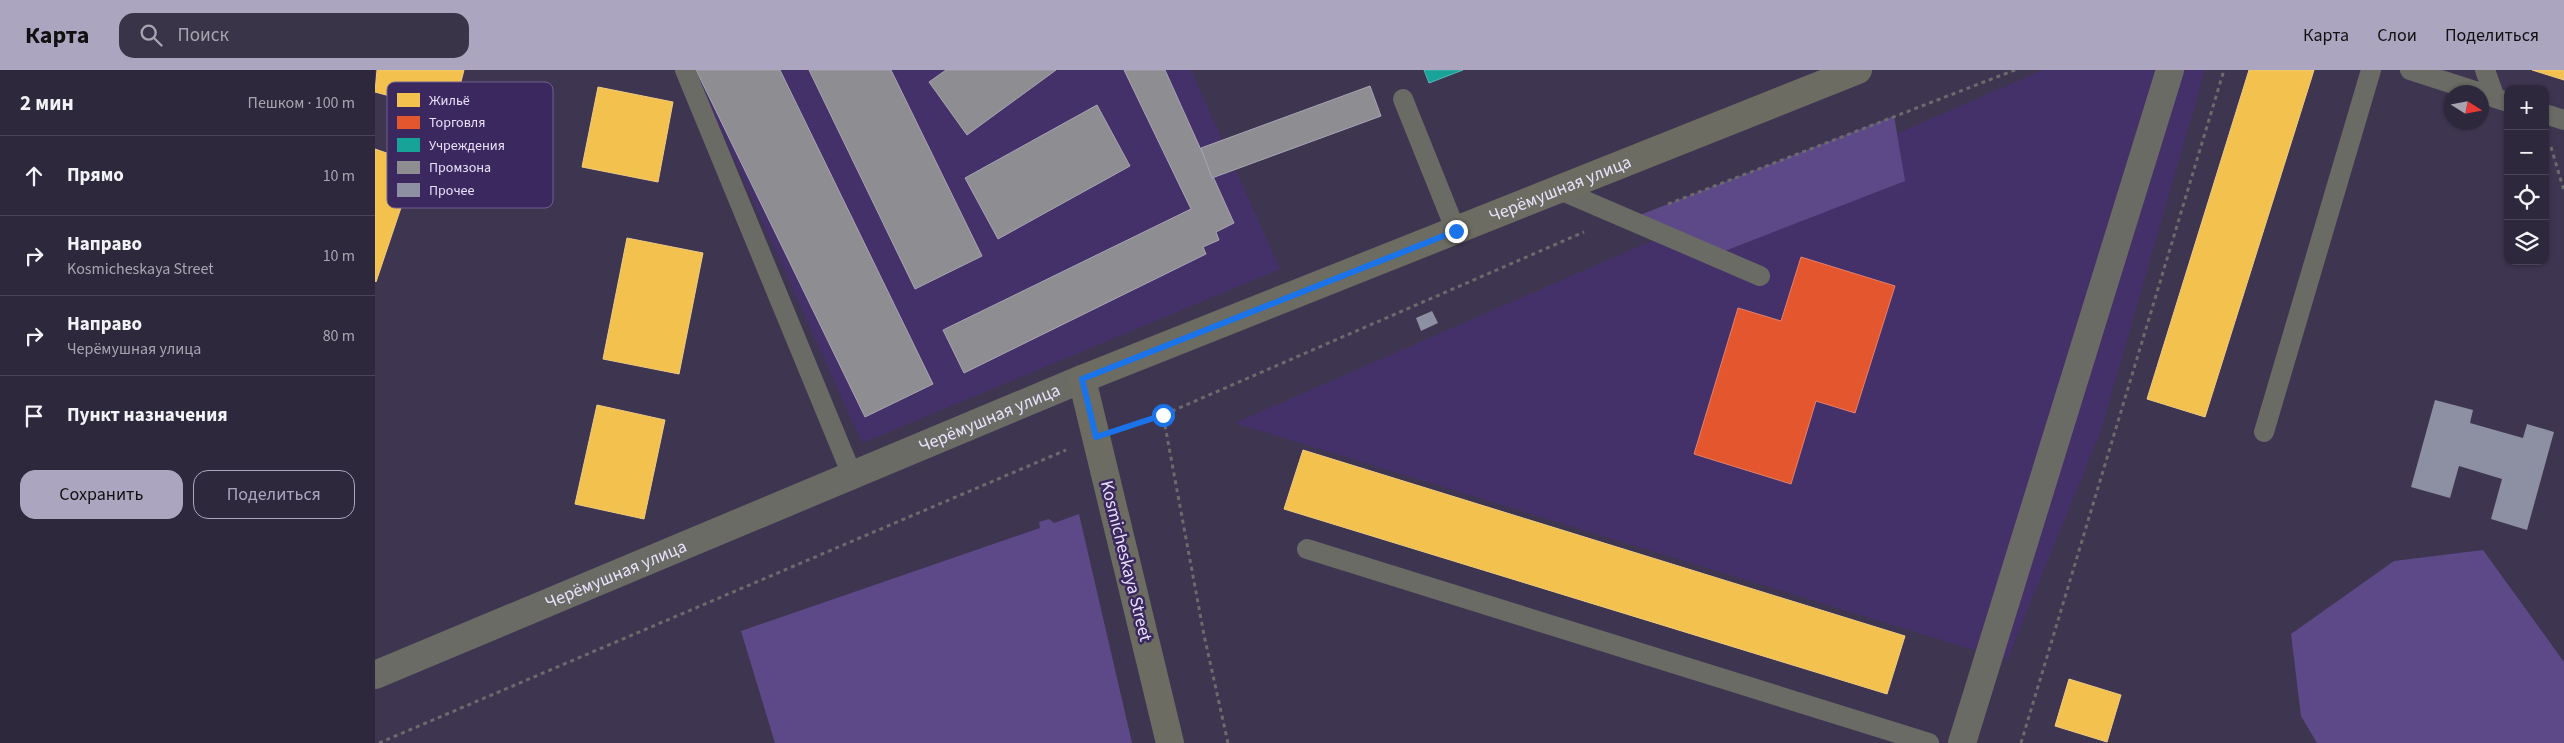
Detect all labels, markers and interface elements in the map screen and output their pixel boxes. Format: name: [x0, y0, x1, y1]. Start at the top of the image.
search box: [119, 13, 469, 58]
text: Карта: [25, 18, 89, 53]
icon: search: [137, 21, 165, 49]
text: Поиск: [177, 22, 229, 49]
text: Карта: [2303, 23, 2349, 48]
text: Слои: [2377, 23, 2417, 48]
text: Поделиться: [2445, 23, 2539, 48]
legend: [387, 82, 553, 208]
north arrow: [2444, 85, 2489, 130]
map controls: [2504, 85, 2549, 265]
button: +: [2504, 85, 2549, 130]
text: 2 мин: [20, 88, 74, 118]
text: Жильё: [429, 91, 470, 111]
text: Пешком · 100 m: [248, 92, 355, 114]
text: Торговля: [429, 113, 485, 133]
button: −: [2504, 130, 2549, 175]
text: Учреждения: [429, 136, 505, 156]
street label: Черёмушная улица: [1485, 149, 1635, 228]
text: Промзона: [429, 158, 491, 178]
icon: ahead: [20, 162, 48, 190]
text: Прямо: [67, 162, 124, 189]
text: 10 m: [323, 165, 355, 187]
button: locate: [2504, 175, 2549, 220]
text: Прочее: [429, 181, 474, 201]
route end: [1445, 220, 1468, 243]
button: layers: [2504, 220, 2549, 265]
text: Направо: [67, 231, 142, 258]
icon: right: [20, 242, 48, 270]
text: 10 m: [323, 245, 355, 267]
text: Kosmicheskaya Street: [67, 258, 214, 280]
text: Направо: [67, 311, 142, 338]
icon: right: [20, 322, 48, 350]
text: 80 m: [323, 325, 355, 347]
text: Черёмушная улица: [67, 338, 201, 360]
street label: Черёмушная улица: [915, 377, 1064, 459]
icon: arrive: [20, 402, 48, 430]
text: Пункт назначения: [67, 402, 228, 429]
route start: [1152, 404, 1175, 427]
button: Сохранить: [20, 470, 183, 519]
button: Поделиться: [193, 470, 355, 519]
street label: Kosmicheskaya Street: [1094, 478, 1158, 644]
street label: Черёмушная улица: [541, 533, 690, 615]

